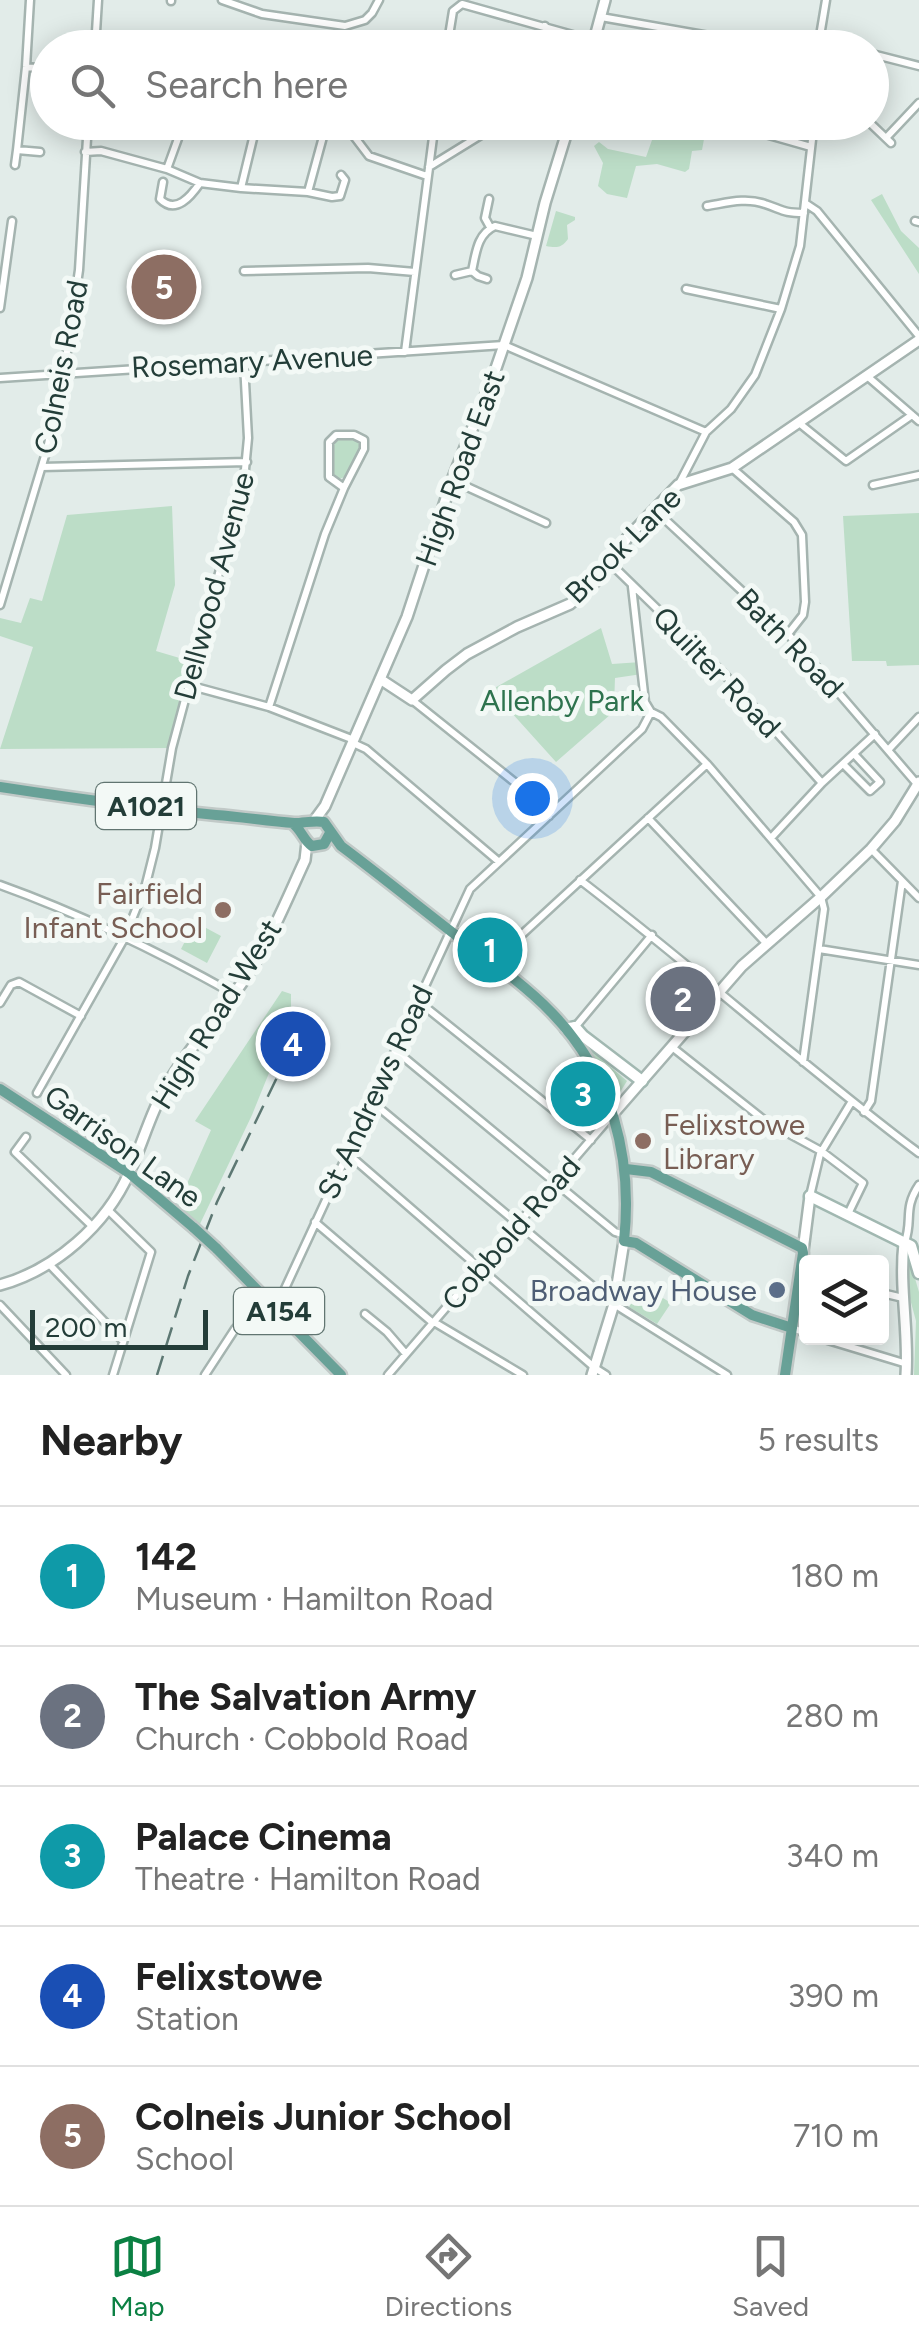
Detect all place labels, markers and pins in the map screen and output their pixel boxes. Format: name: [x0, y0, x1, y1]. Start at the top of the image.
pin: 5: [132, 250, 196, 324]
place label: Fairfield Infant School: [24, 875, 203, 946]
marker: Fairfield Infant School: [212, 899, 234, 921]
pin: 1: [458, 912, 522, 988]
pin: 2: [650, 962, 716, 1036]
pin: 4: [260, 1006, 326, 1082]
pin: 3: [550, 1056, 616, 1132]
place label: Felixstowe Library: [663, 1106, 805, 1177]
marker: Felixstowe Library: [632, 1130, 654, 1152]
place label: Broadway House: [530, 1272, 757, 1309]
marker: Broadway House: [766, 1279, 788, 1301]

